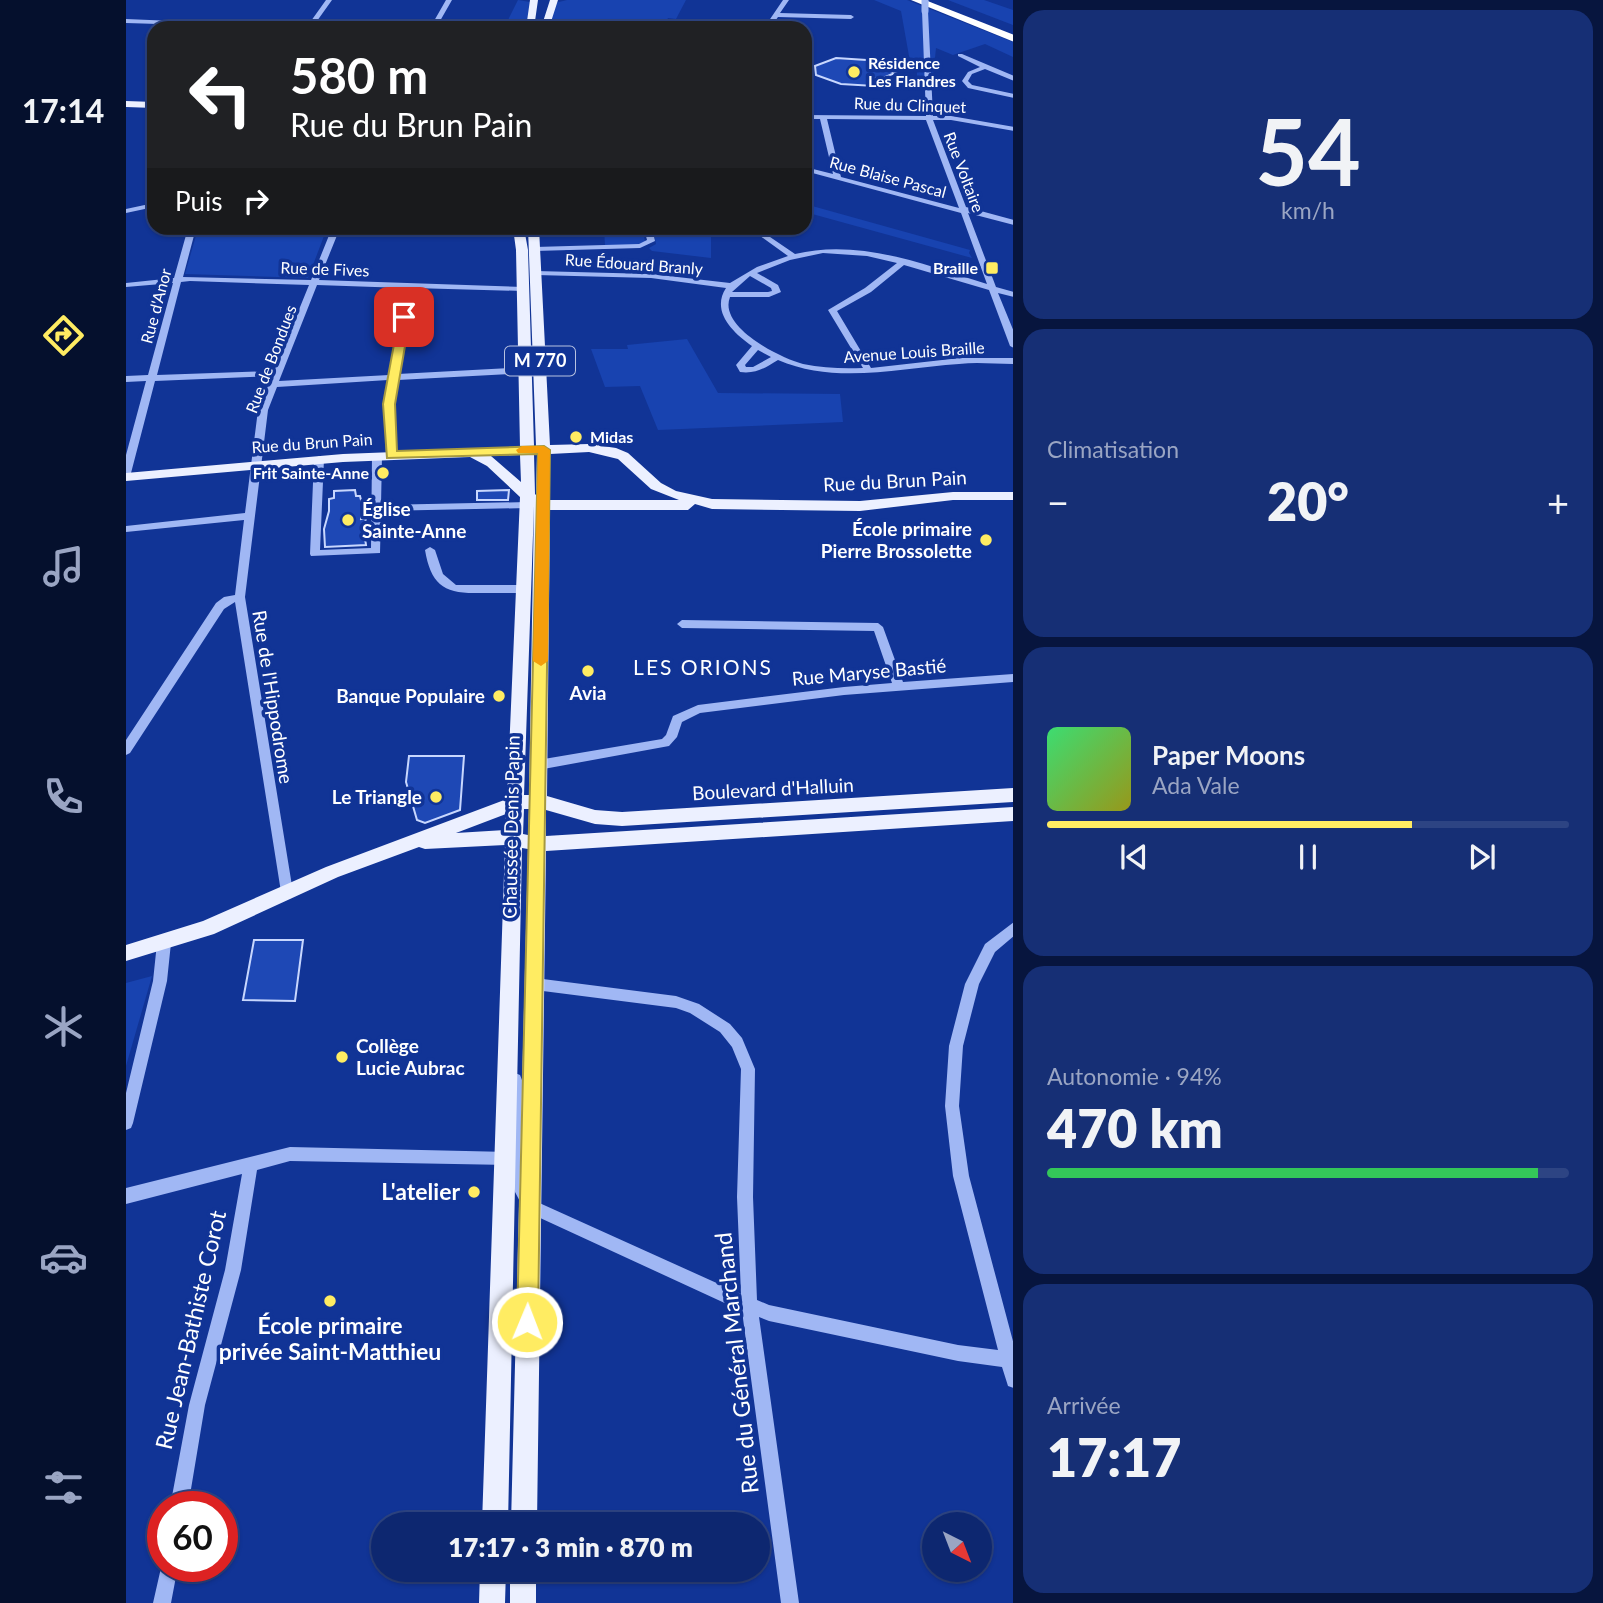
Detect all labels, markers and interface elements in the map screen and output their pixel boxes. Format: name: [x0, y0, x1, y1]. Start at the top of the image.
text: 580 m: [290, 46, 428, 104]
icon: left: [175, 49, 266, 140]
place label: Résidence Les Flandres: [868, 53, 956, 90]
marker: Résidence Les Flandres: [846, 64, 862, 80]
text: 17:14: [22, 91, 104, 130]
street label: Rue du Clinquet: [854, 93, 967, 116]
text: 54: [1255, 96, 1361, 205]
text: Rue du Brun Pain: [290, 105, 532, 144]
street label: Rue Voltaire: [940, 129, 988, 215]
street label: Rue Blaise Pascal: [828, 152, 949, 201]
icon: right: [237, 182, 275, 220]
text: Puis: [175, 185, 223, 217]
text: km/h: [1281, 196, 1335, 224]
street label: Rue Édouard Branly: [564, 249, 704, 278]
street label: Rue de Fives: [280, 257, 370, 280]
place label: Braille: [933, 258, 978, 277]
marker: Braille: [984, 260, 1000, 276]
street label: Rue d'Anor: [136, 266, 175, 346]
pin: [374, 287, 434, 347]
icon: arrive: [385, 298, 423, 336]
street label: Rue de Bondues: [241, 302, 300, 416]
icon: directions: [39, 311, 88, 360]
street label: Avenue Louis Braille: [843, 337, 985, 366]
road number: M 770: [505, 346, 575, 376]
place label: Midas: [590, 427, 633, 446]
street label: Rue du Brun Pain: [251, 429, 373, 456]
marker: Midas: [568, 429, 584, 445]
text: Climatisation: [1047, 435, 1179, 463]
place label: Frit Sainte-Anne: [253, 463, 369, 482]
marker: Frit Sainte-Anne: [375, 465, 391, 481]
street label: Rue du Brun Pain: [823, 465, 967, 496]
text: 20°: [1267, 470, 1349, 532]
text: −: [1047, 479, 1069, 525]
text: +: [1547, 479, 1569, 525]
place label: Église Sainte-Anne: [362, 497, 466, 542]
marker: Église Sainte-Anne: [340, 512, 356, 528]
place label: École primaire Pierre Brossolette: [821, 517, 972, 562]
marker: École primaire Pierre Brossolette: [978, 532, 994, 548]
icon: music: [39, 542, 88, 591]
street label: Rue de l'Hippodrome: [248, 608, 299, 785]
street label: Rue Maryse Bastié: [791, 653, 947, 690]
district label: LES ORIONS: [633, 654, 773, 679]
marker: Avia: [580, 663, 596, 679]
place label: Avia: [569, 681, 606, 704]
place label: Banque Populaire: [336, 684, 485, 707]
marker: Banque Populaire: [491, 688, 507, 704]
street label: Chaussée Denis Papin: [497, 735, 524, 919]
text: Paper Moons: [1152, 739, 1305, 771]
text: Ada Vale: [1152, 771, 1240, 799]
icon: phone: [39, 772, 88, 821]
street label: Boulevard d'Halluin: [692, 773, 854, 804]
place label: Le Triangle: [332, 785, 422, 808]
marker: Le Triangle: [428, 789, 444, 805]
icon: previous: [1115, 838, 1153, 876]
icon: pause: [1289, 838, 1327, 876]
icon: next: [1463, 838, 1501, 876]
icon: climate: [39, 1002, 88, 1051]
place label: Collège Lucie Aubrac: [356, 1034, 465, 1079]
marker: Collège Lucie Aubrac: [334, 1049, 350, 1065]
text: Autonomie · 94%: [1047, 1062, 1222, 1090]
text: 470 km: [1047, 1097, 1223, 1159]
place label: L'atelier: [381, 1177, 460, 1205]
marker: L'atelier: [466, 1184, 482, 1200]
street label: Rue Jean-Bathiste Corot: [149, 1207, 231, 1452]
street label: Rue du Général Marchand: [708, 1231, 764, 1495]
icon: car: [39, 1233, 88, 1282]
position arrow: [490, 1285, 564, 1359]
marker: École primaire privée Saint-Matthieu: [322, 1293, 338, 1309]
place label: École primaire privée Saint-Matthieu: [219, 1311, 441, 1365]
text: Arrivée: [1047, 1391, 1121, 1419]
text: 17:17: [1047, 1426, 1181, 1488]
icon: filters: [39, 1463, 88, 1512]
speed limit sign: 60: [147, 1491, 238, 1582]
north arrow: [922, 1512, 992, 1582]
map controls: [922, 1512, 992, 1582]
text: 17:17 · 3 min · 870 m: [448, 1531, 693, 1563]

